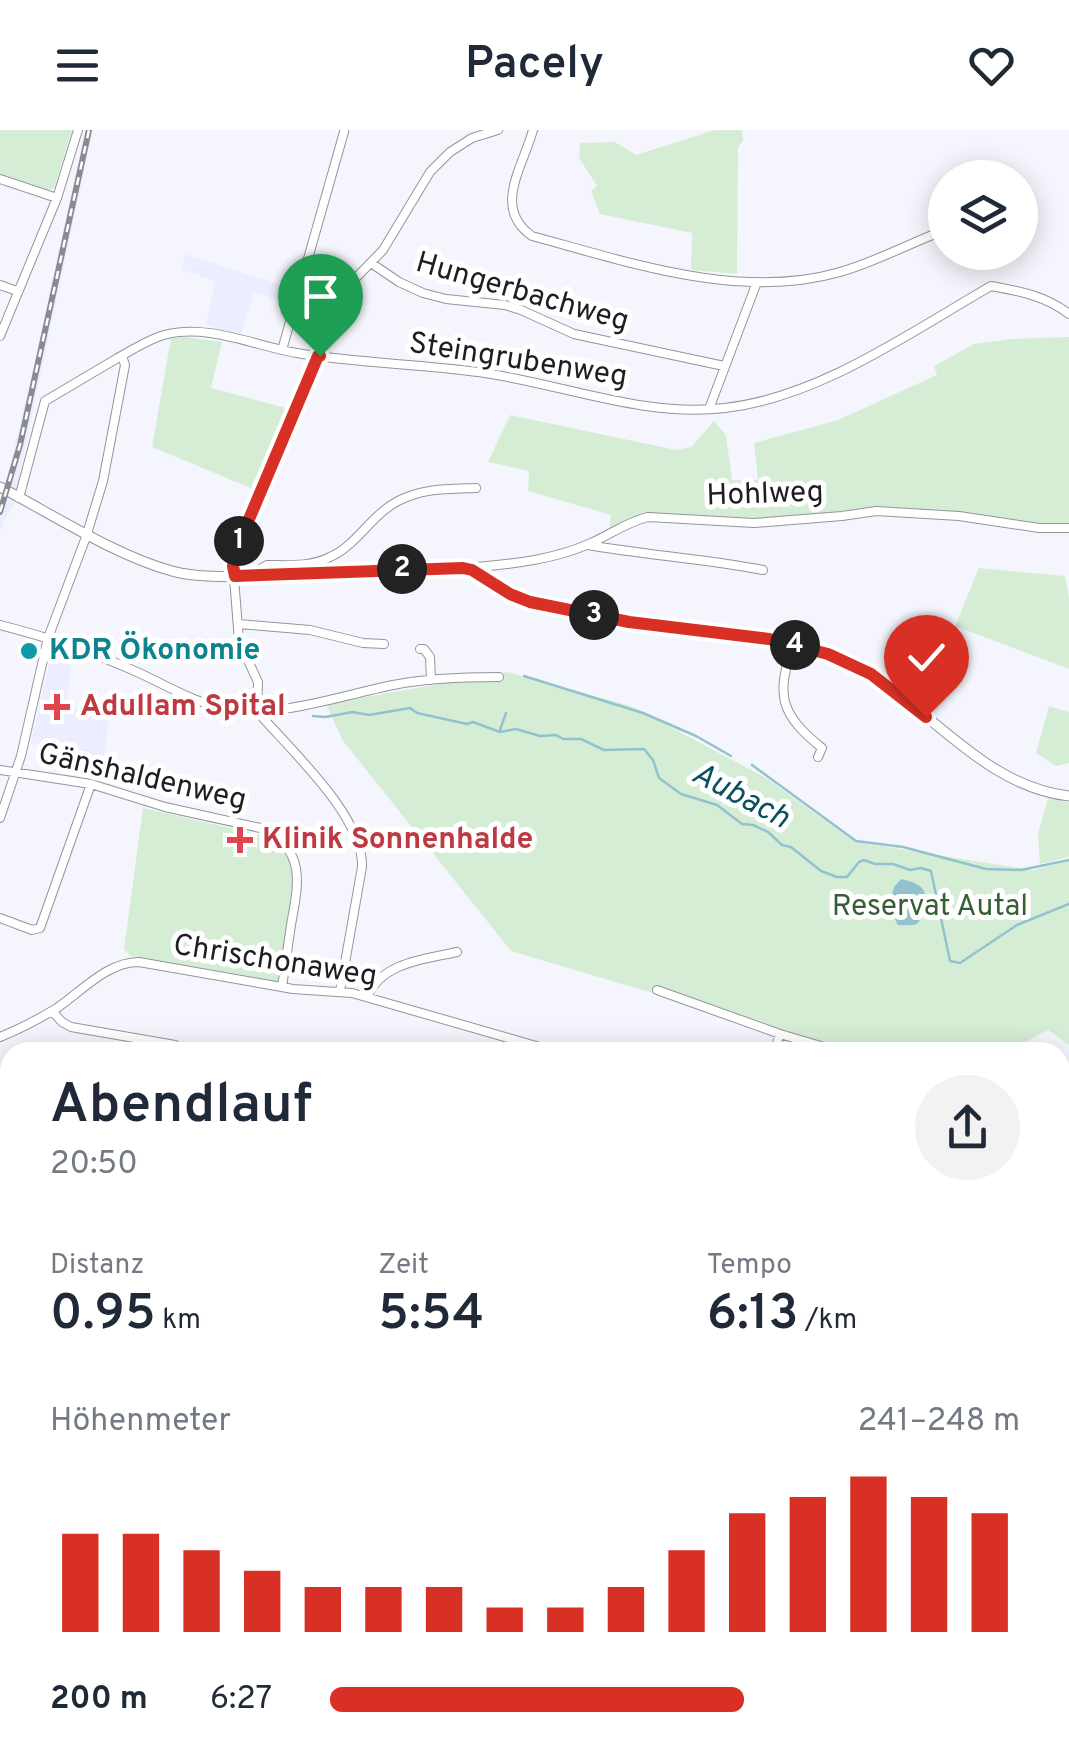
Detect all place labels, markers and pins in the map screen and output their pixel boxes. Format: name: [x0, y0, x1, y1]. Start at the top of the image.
pin: [278, 254, 363, 357]
pin: 1: [214, 516, 264, 566]
pin: 2: [377, 544, 427, 594]
pin: 3: [569, 590, 619, 640]
pin: [884, 615, 969, 718]
pin: 4: [770, 620, 820, 670]
place label: KDR Ökonomie: [49, 630, 260, 670]
marker: KDR Ökonomie: [18, 640, 40, 662]
place label: Adullam Spital: [80, 689, 286, 726]
marker: Adullam Spital: [44, 694, 70, 720]
place label: Klinik Sonnenhalde: [262, 822, 533, 859]
marker: Klinik Sonnenhalde: [227, 827, 253, 853]

